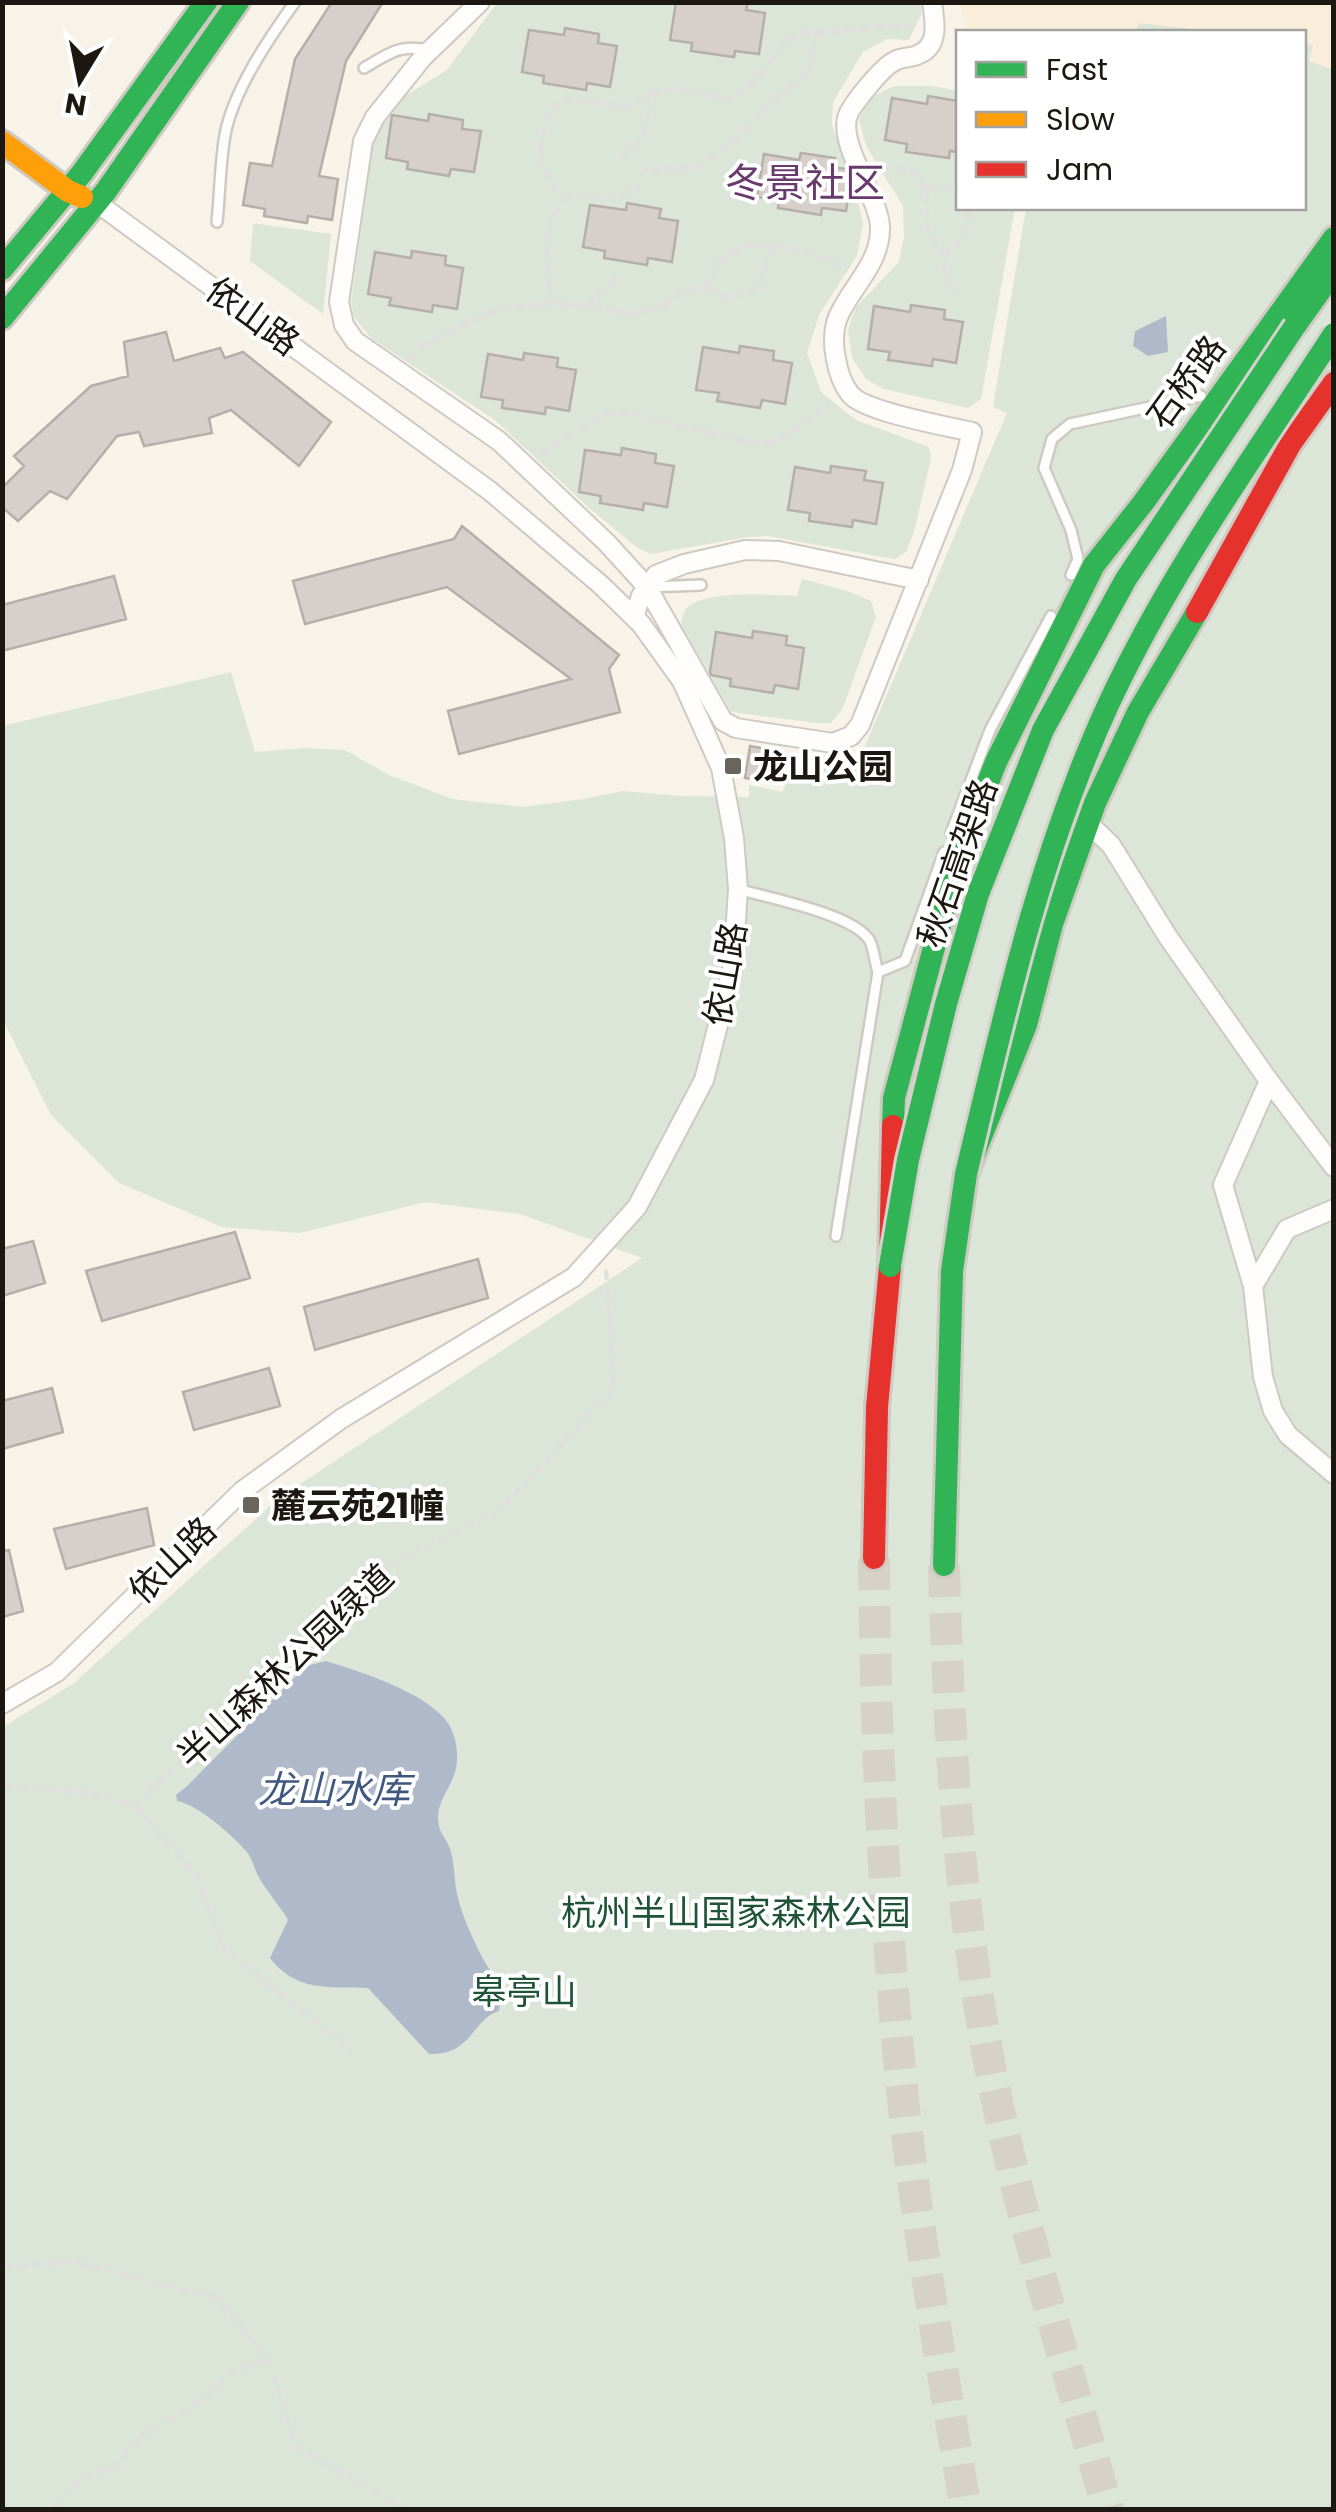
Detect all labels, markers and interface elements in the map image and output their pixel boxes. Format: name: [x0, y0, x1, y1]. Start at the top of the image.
north arrow: [30, 30, 130, 130]
legend: [956, 30, 1306, 210]
text: Fast: [1046, 48, 1108, 91]
text: N: [62, 83, 90, 125]
text: Slow: [1046, 98, 1115, 141]
text: Jam: [1046, 148, 1113, 191]
district label: 冬景社区: [725, 155, 885, 211]
street label: 依山路: [196, 265, 310, 367]
street label: 石桥路: [1135, 325, 1237, 439]
place label: 龙山公园: [753, 742, 893, 791]
marker: 龙山公园: [722, 755, 744, 777]
street label: 秋石高架路: [905, 772, 1009, 954]
street label: 依山路: [692, 918, 758, 1030]
place label: 麓云苑21幢: [271, 1481, 444, 1530]
marker: 麓云苑21幢: [240, 1494, 262, 1516]
street label: 依山路: [117, 1506, 227, 1614]
street label: 半山森林公园绿道: [166, 1553, 404, 1779]
water label: 龙山水库: [258, 1763, 416, 1816]
park label: 杭州半山国家森林公园: [561, 1888, 911, 1937]
park label: 皋亭山: [471, 1967, 577, 2016]

